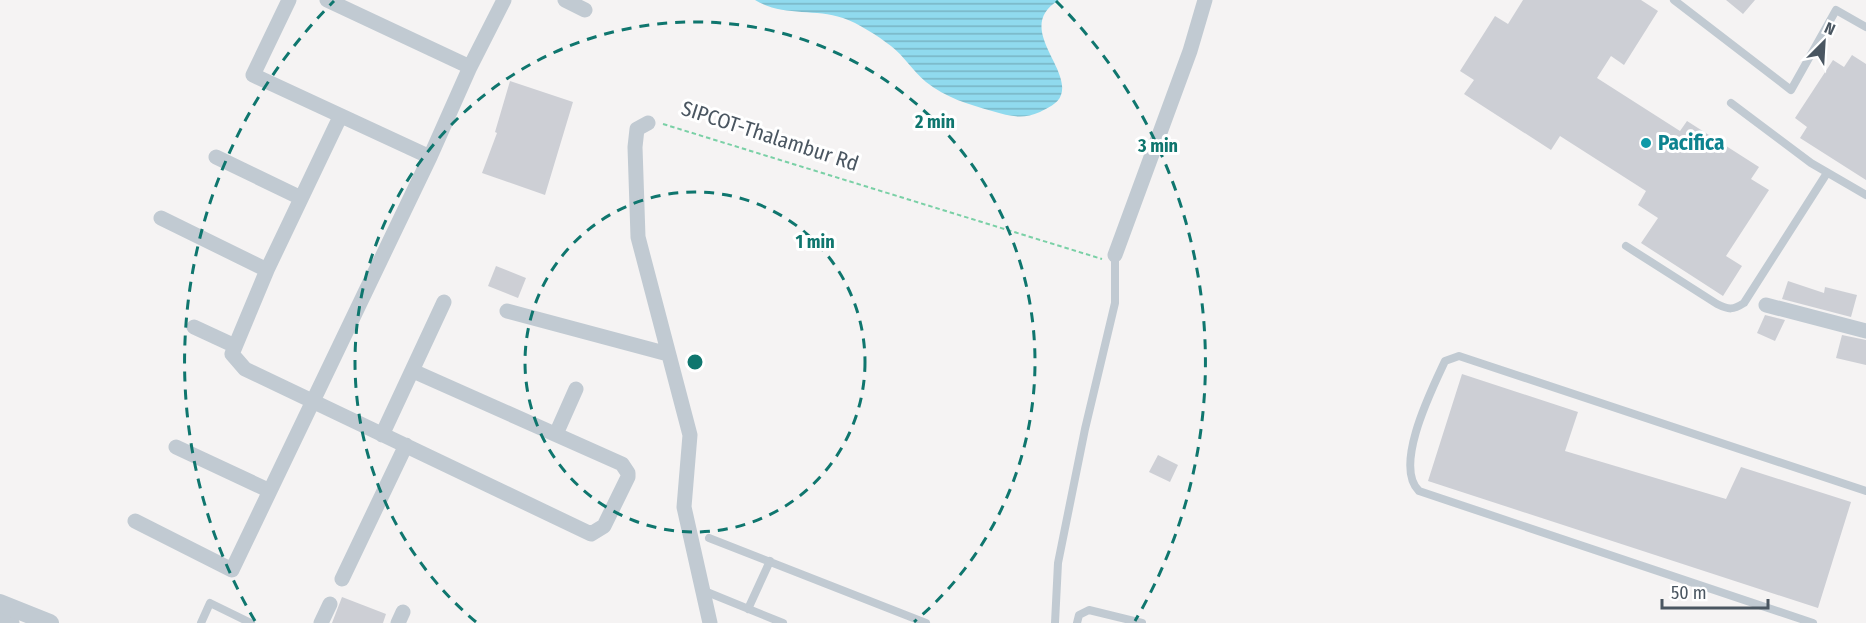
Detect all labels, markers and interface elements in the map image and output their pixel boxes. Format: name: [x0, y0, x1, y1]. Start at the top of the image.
north arrow: [1794, 12, 1854, 72]
text: N: [1822, 18, 1838, 39]
street label: SIPCOT-Thalambur Rd: [678, 95, 862, 177]
text: 2 min: [914, 111, 955, 133]
place label: Pacifica: [1658, 130, 1724, 156]
text: 3 min: [1137, 135, 1178, 157]
marker: Pacifica: [1639, 136, 1653, 150]
text: 1 min: [795, 231, 835, 253]
centre of rings: [685, 352, 705, 372]
scale bar: [1662, 572, 1768, 610]
text: 50 m: [1671, 582, 1707, 604]

